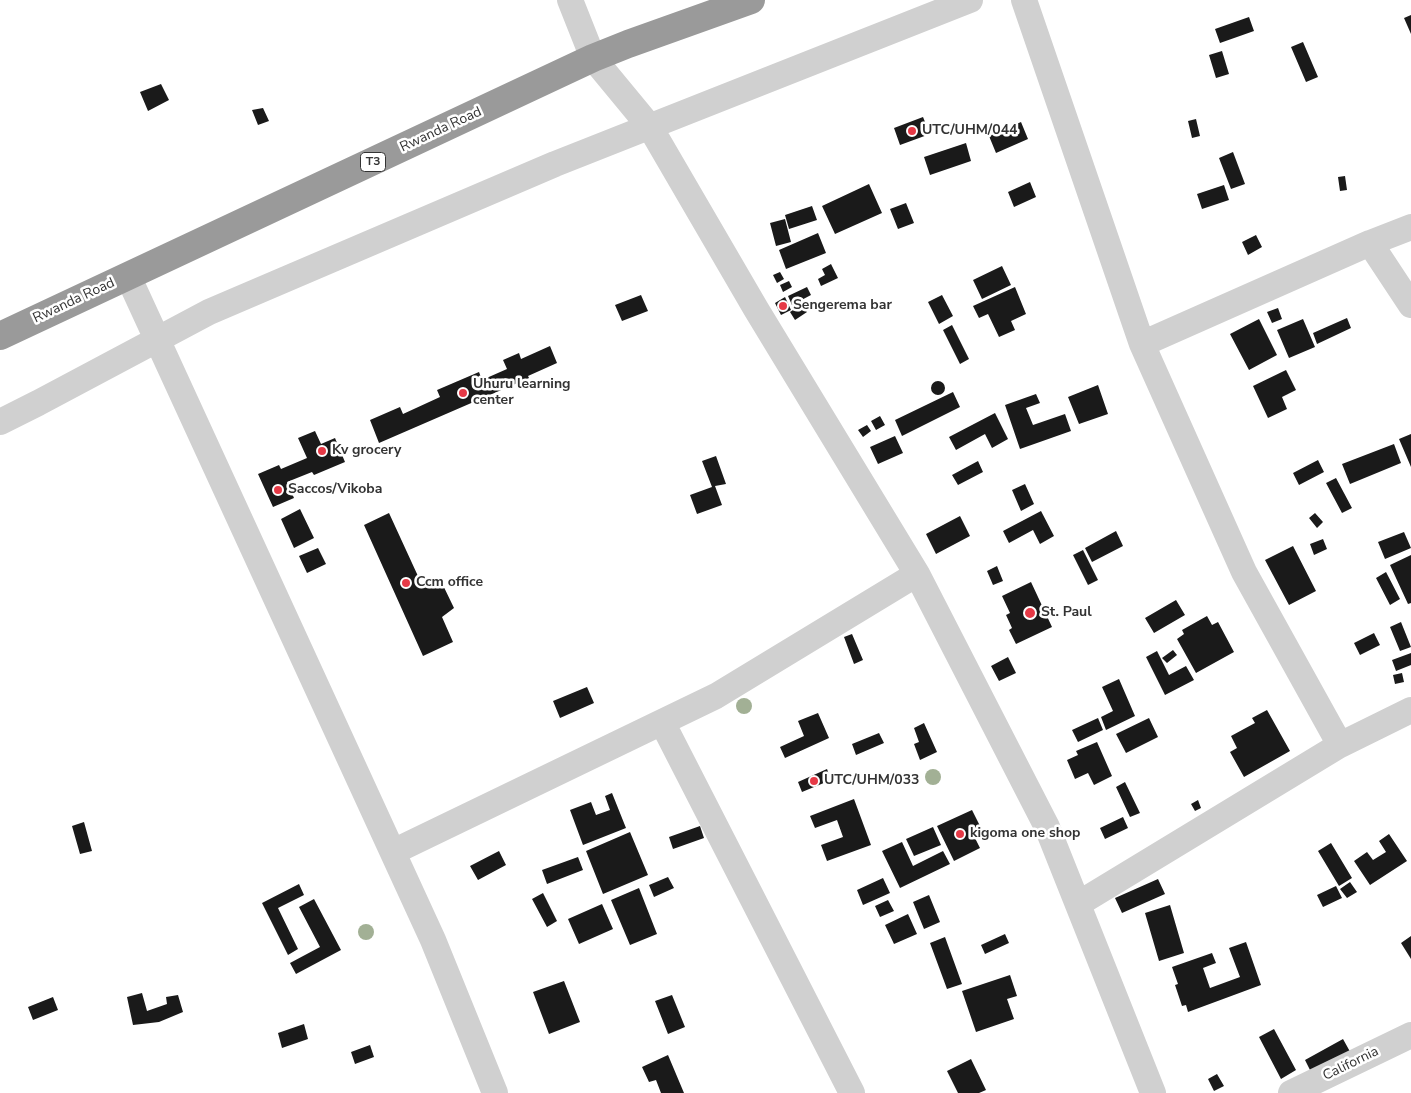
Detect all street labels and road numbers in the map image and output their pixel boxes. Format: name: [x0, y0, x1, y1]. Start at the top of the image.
street label: Rwanda Road: [398, 104, 484, 156]
road number: T3: [360, 152, 386, 172]
street label: Rwanda Road: [31, 275, 117, 327]
street label: California: [1320, 1043, 1382, 1085]

